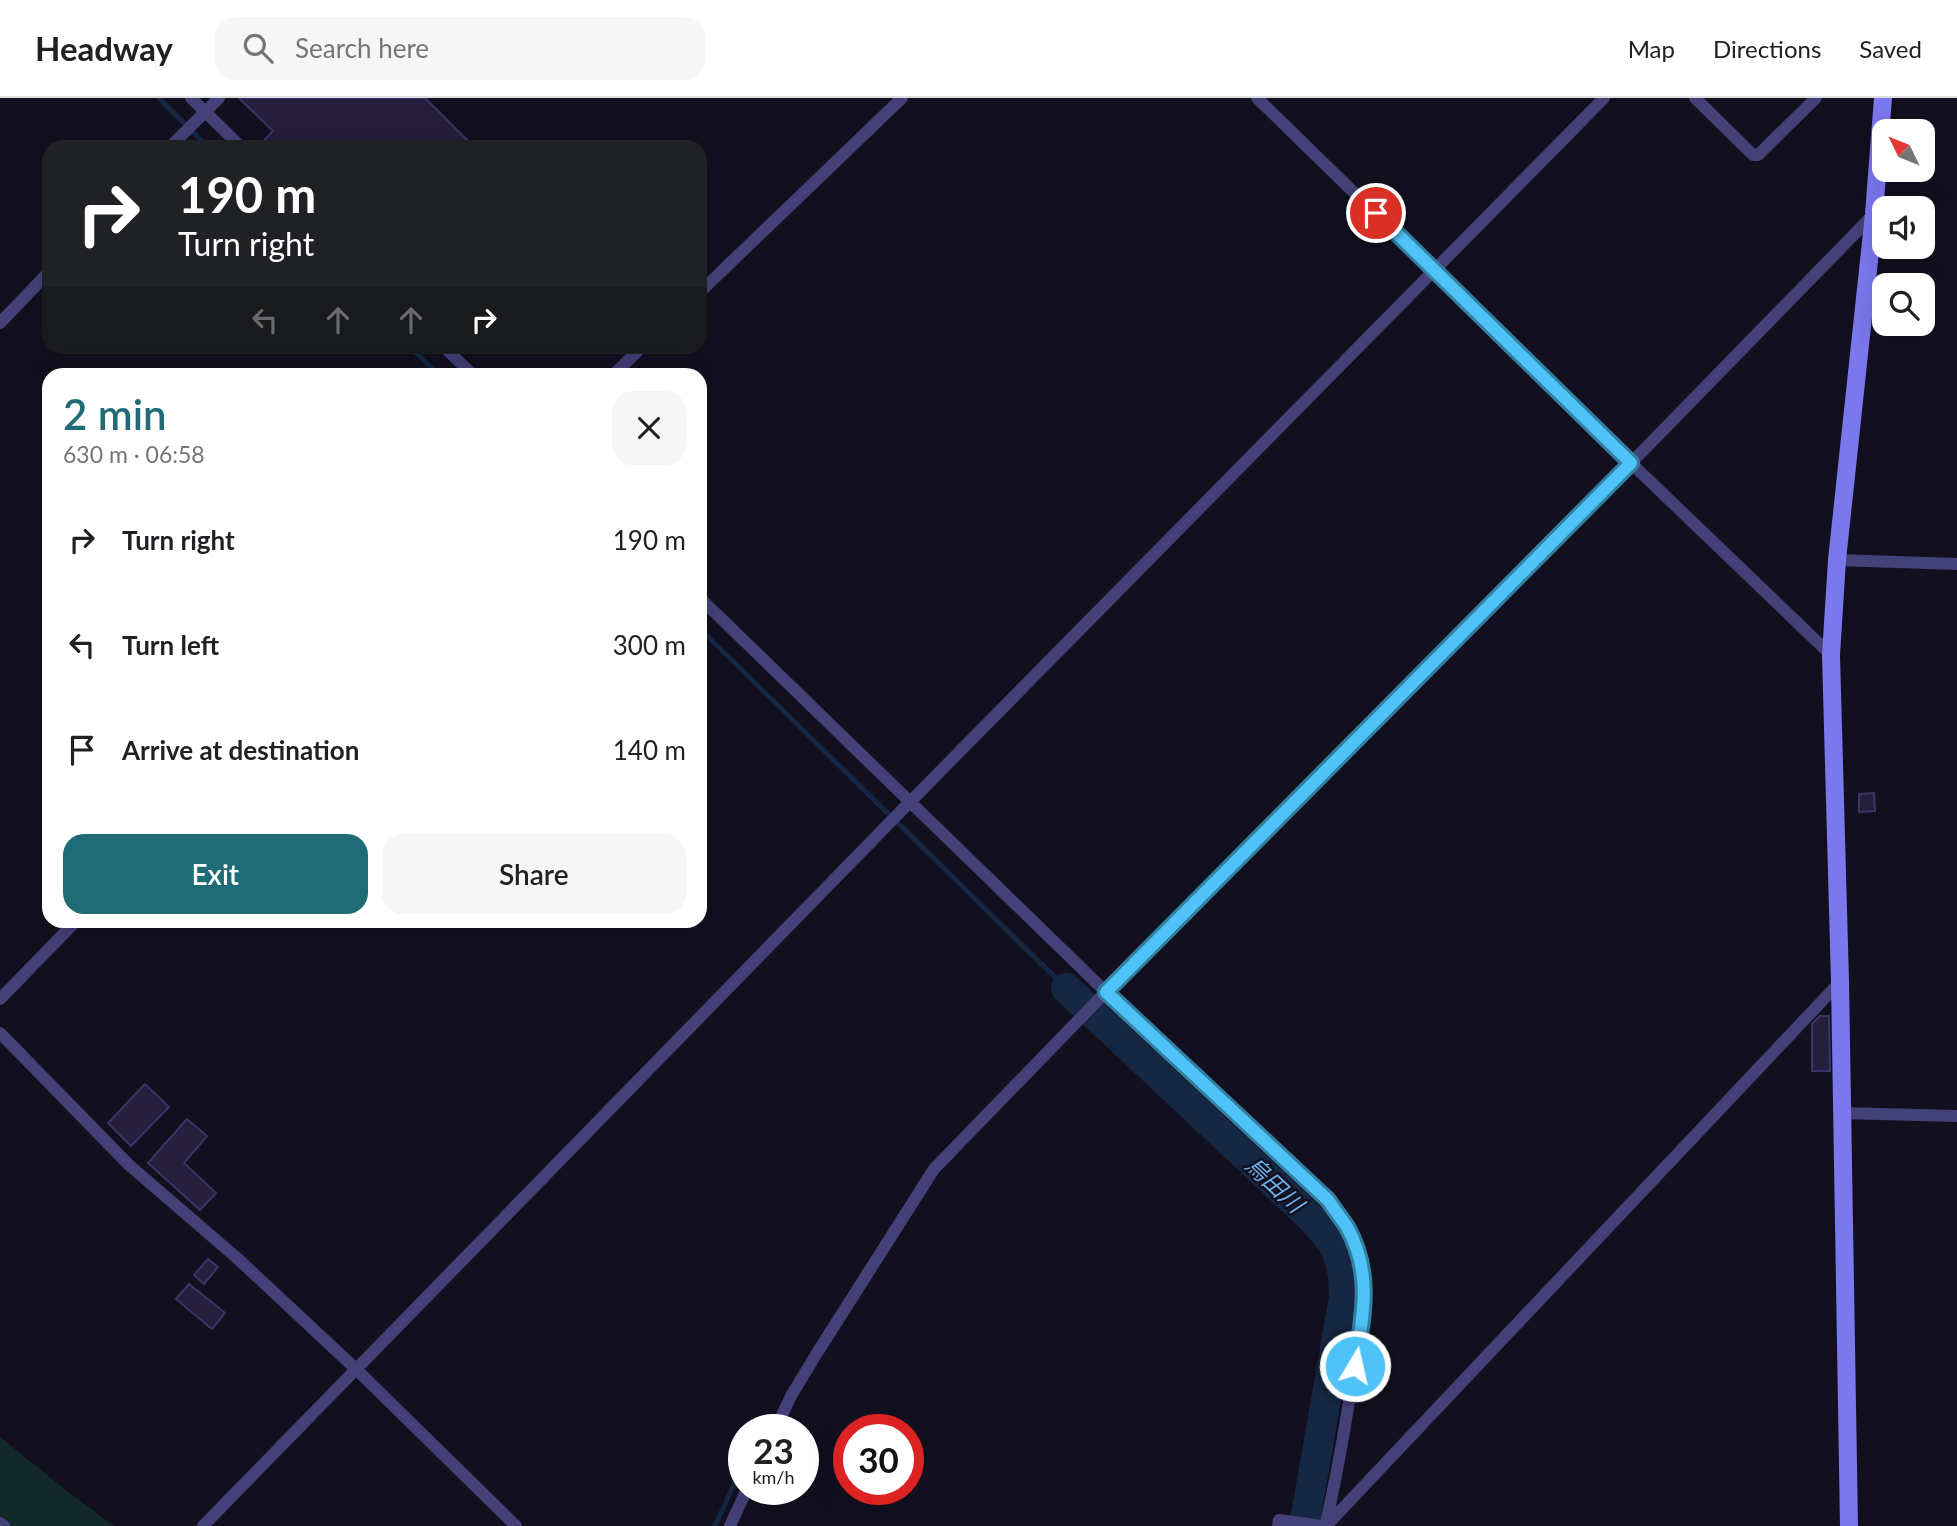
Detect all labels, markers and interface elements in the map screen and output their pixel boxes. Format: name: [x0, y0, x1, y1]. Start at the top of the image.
search box: [215, 17, 705, 80]
text: Headway: [35, 28, 173, 68]
icon: search: [239, 29, 277, 67]
text: Search here: [295, 32, 429, 64]
text: Map: [1628, 34, 1675, 63]
text: Directions: [1713, 34, 1821, 63]
text: Saved: [1859, 34, 1922, 63]
north arrow: [1872, 119, 1936, 182]
map controls: [1872, 119, 1935, 336]
text: 190 m: [178, 165, 316, 223]
icon: right: [63, 168, 154, 259]
pin: [1346, 183, 1406, 243]
icon: arrive: [1357, 194, 1395, 232]
button: sound: [1872, 196, 1935, 259]
text: Turn right: [178, 224, 314, 263]
button: search: [1872, 273, 1935, 336]
icon: left: [246, 301, 284, 339]
icon: ahead: [319, 301, 357, 339]
icon: ahead: [392, 301, 430, 339]
icon: right: [465, 301, 503, 339]
text: 2 min: [63, 389, 167, 439]
button: close: [612, 391, 686, 465]
text: 630 m · 06:58: [63, 440, 205, 468]
icon: right: [63, 521, 101, 559]
text: Turn right: [122, 524, 235, 556]
text: 190 m: [613, 524, 686, 556]
icon: left: [63, 626, 101, 664]
text: Turn left: [122, 629, 219, 661]
text: 300 m: [613, 629, 686, 661]
icon: arrive: [63, 731, 101, 769]
text: Arrive at destination: [122, 734, 359, 766]
text: 140 m: [613, 734, 686, 766]
button: Exit: [63, 834, 368, 914]
button: Share: [382, 834, 686, 914]
water label: 烏田川: [1240, 1150, 1312, 1220]
position arrow: [1318, 1329, 1392, 1403]
speed limit sign: 30: [833, 1414, 924, 1505]
text: 23: [753, 1429, 794, 1471]
text: km/h: [752, 1466, 795, 1488]

